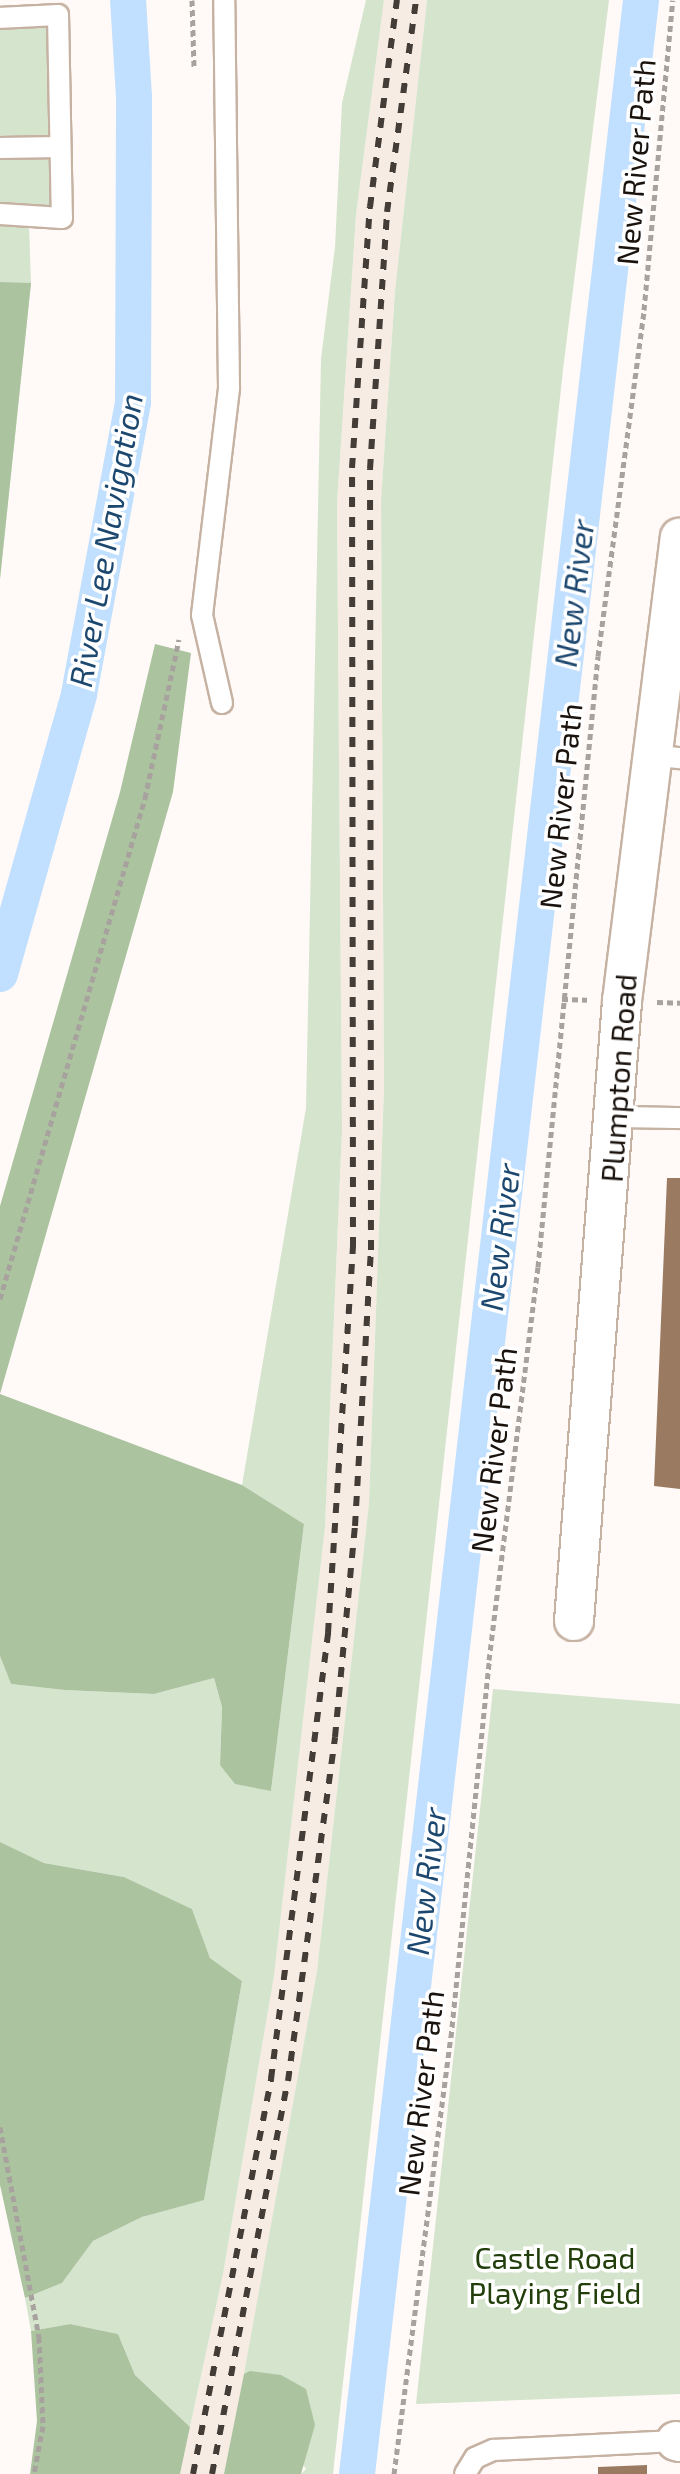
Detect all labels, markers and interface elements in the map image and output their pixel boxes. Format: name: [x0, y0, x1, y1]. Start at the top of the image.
street label: New River Path: [608, 57, 662, 267]
water label: River Lee Navigation: [60, 390, 150, 690]
water label: New River: [545, 517, 601, 669]
street label: New River Path: [531, 701, 589, 911]
street label: Plumpton Road: [593, 972, 643, 1184]
water label: New River: [471, 1161, 527, 1313]
street label: New River Path: [462, 1345, 524, 1555]
water label: New River: [397, 1805, 453, 1957]
street label: New River Path: [389, 1988, 451, 2198]
park label: Castle Road Playing Field: [468, 2239, 642, 2310]

